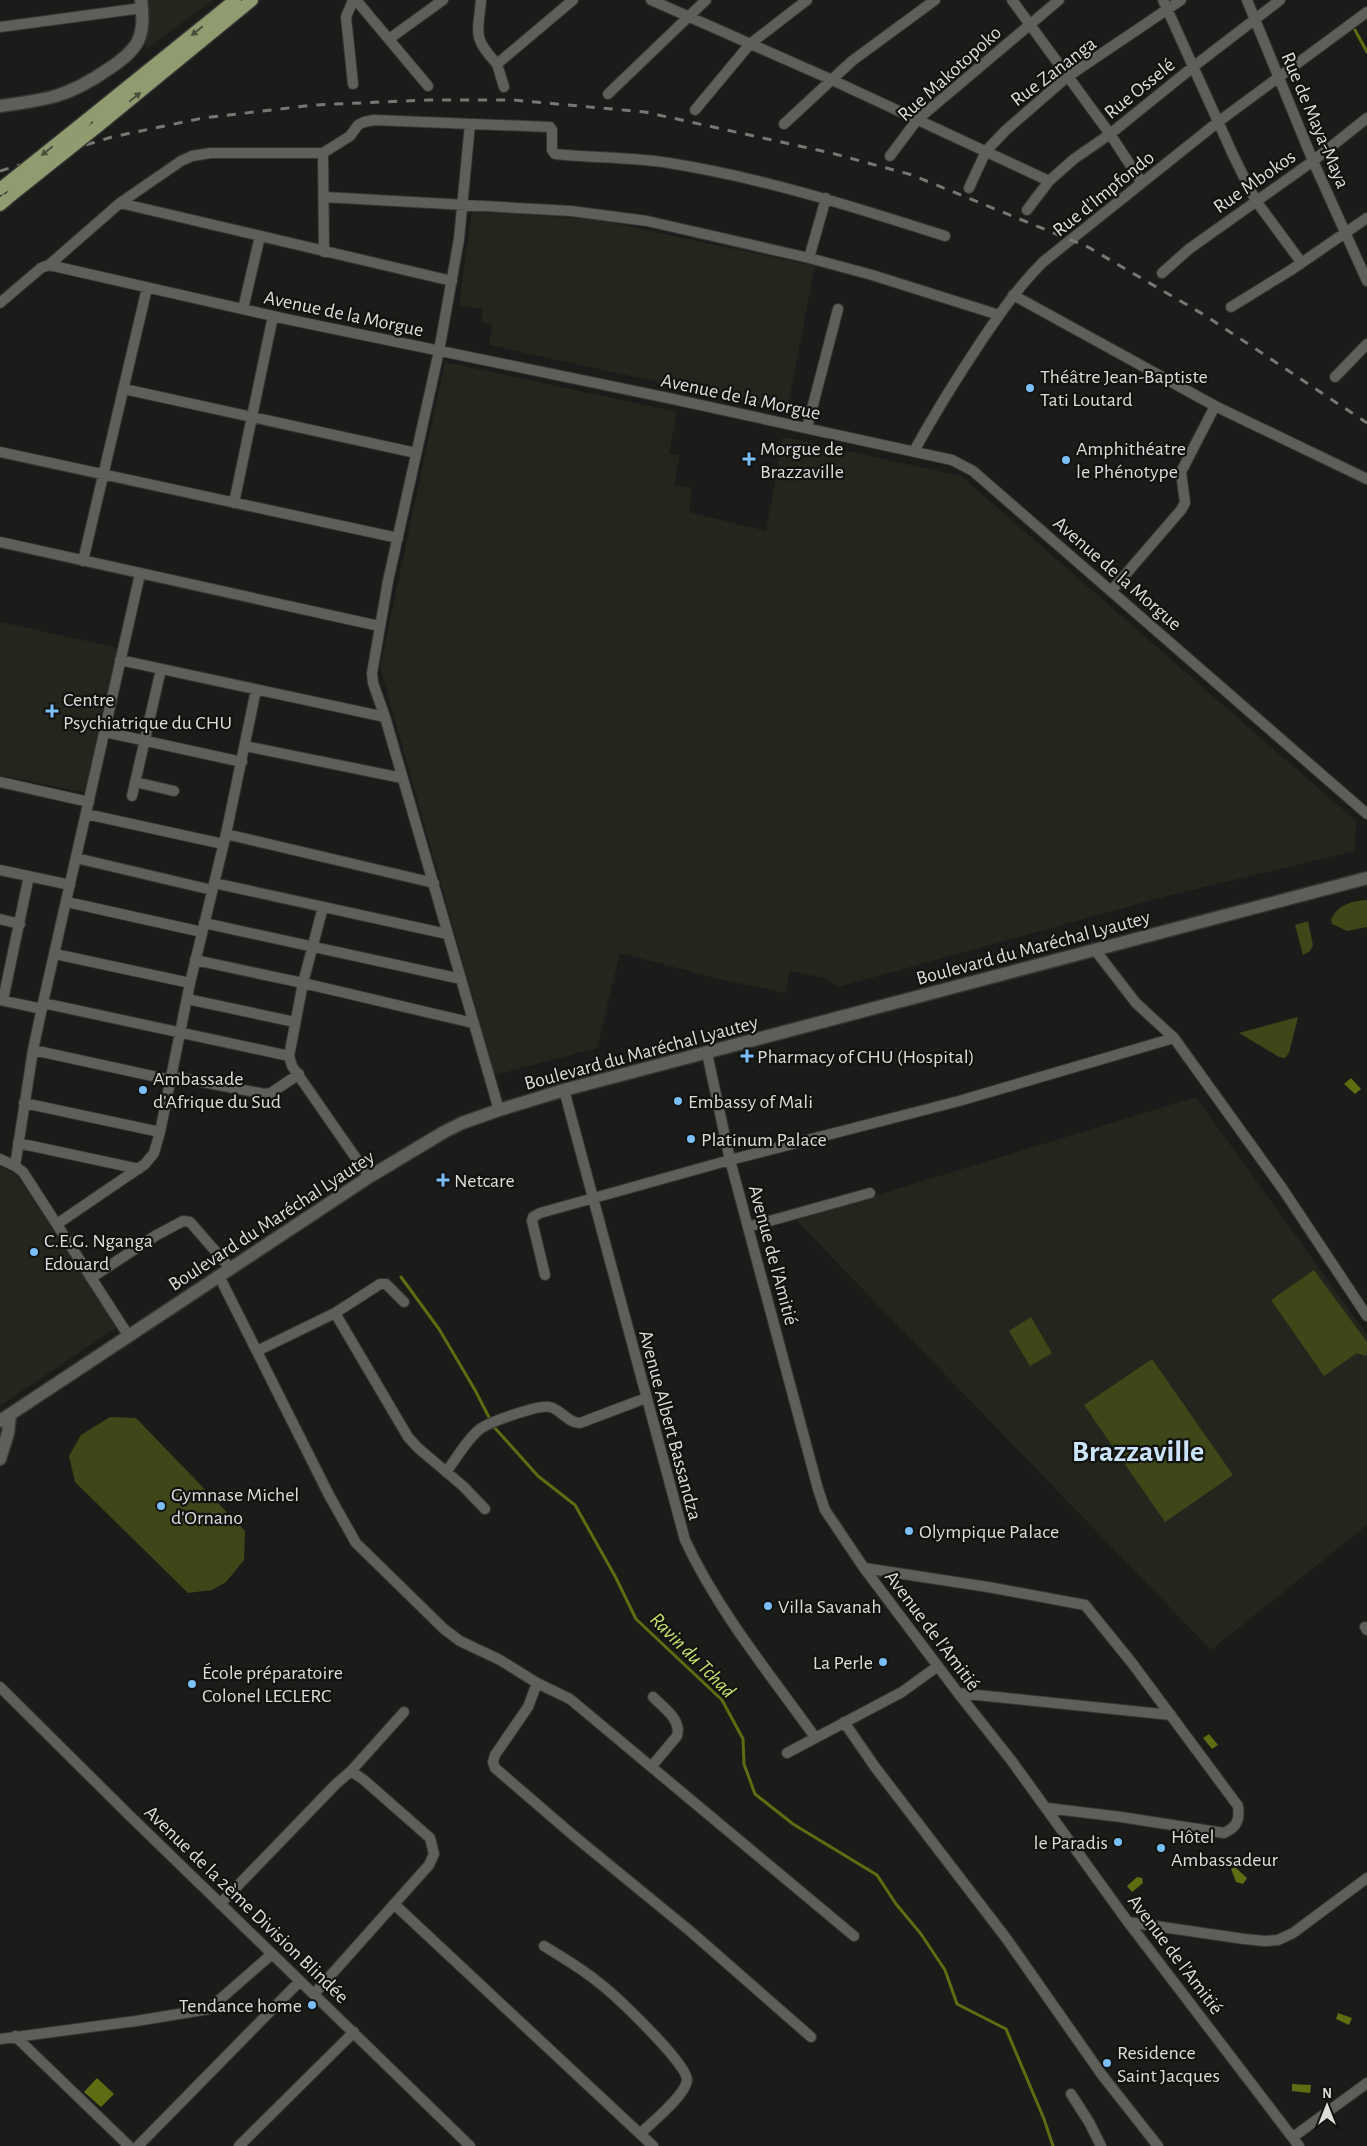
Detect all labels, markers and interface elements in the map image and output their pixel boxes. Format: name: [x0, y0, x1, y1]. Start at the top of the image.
street label: Rue Makotopoko: [894, 22, 1005, 125]
one-way arrow: [190, 25, 203, 36]
street label: Rue Zananga: [1007, 33, 1100, 110]
street label: Rue de Maya-Maya: [1277, 49, 1353, 191]
street label: Rue Osselé: [1101, 54, 1179, 123]
one-way arrow: [128, 91, 141, 102]
one-way arrow: [41, 146, 54, 157]
street label: Rue Mbokos: [1210, 146, 1299, 217]
street label: Rue d'Impfondo: [1049, 147, 1158, 241]
street label: Avenue de la Morgue: [262, 287, 425, 341]
place label: Théâtre Jean-Baptiste Tati Loutard: [1040, 367, 1208, 410]
street label: Avenue de la Morgue: [659, 370, 822, 424]
marker: Théâtre Jean-Baptiste Tati Loutard: [1024, 382, 1036, 394]
place label: Morgue de Brazzaville: [760, 439, 844, 482]
place label: Amphithéatre le Phénotype: [1076, 439, 1186, 482]
marker: Morgue de Brazzaville: [742, 452, 756, 466]
marker: Amphithéatre le Phénotype: [1060, 454, 1072, 466]
street label: Avenue de la Morgue: [1049, 513, 1185, 635]
place label: Centre Psychiatrique du CHU: [63, 690, 232, 733]
marker: Centre Psychiatrique du CHU: [45, 704, 59, 718]
street label: Boulevard du Maréchal Lyautey: [914, 907, 1153, 989]
street label: Boulevard du Maréchal Lyautey: [522, 1012, 761, 1094]
place label: Pharmacy of CHU (Hospital): [757, 1047, 975, 1067]
marker: Pharmacy of CHU (Hospital): [741, 1050, 753, 1062]
place label: Ambassade d'Afrique du Sud: [153, 1069, 281, 1112]
marker: Ambassade d'Afrique du Sud: [137, 1084, 149, 1096]
place label: Embassy of Mali: [688, 1092, 813, 1112]
marker: Embassy of Mali: [672, 1095, 684, 1107]
place label: Platinum Palace: [701, 1130, 827, 1150]
marker: Platinum Palace: [685, 1133, 697, 1145]
street label: Boulevard du Maréchal Lyautey: [165, 1147, 378, 1295]
place label: Netcare: [454, 1171, 515, 1191]
marker: Netcare: [436, 1173, 450, 1187]
street label: Avenue de l'Amitié: [745, 1183, 801, 1327]
place label: C.E.G. Nganga Edouard: [44, 1231, 153, 1274]
marker: C.E.G. Nganga Edouard: [28, 1246, 40, 1258]
street label: Avenue Albert Bassandza: [635, 1328, 705, 1522]
district label: Brazzaville: [1072, 1437, 1204, 1467]
place label: Gymnase Michel d'Ornano: [171, 1485, 299, 1528]
marker: Gymnase Michel d'Ornano: [155, 1500, 167, 1512]
place label: Olympique Palace: [919, 1522, 1059, 1542]
marker: Olympique Palace: [903, 1525, 915, 1537]
street label: Avenue de l'Amitié: [881, 1567, 984, 1694]
place label: Villa Savanah: [778, 1597, 882, 1617]
marker: Villa Savanah: [762, 1600, 774, 1612]
water label: Ravin du Tchad: [646, 1609, 739, 1702]
place label: La Perle: [813, 1653, 873, 1673]
marker: La Perle: [877, 1656, 889, 1668]
place label: École préparatoire Colonel LECLERC: [202, 1662, 343, 1706]
marker: École préparatoire Colonel LECLERC: [186, 1678, 198, 1690]
street label: Avenue de la 2ème Division Blindée: [140, 1802, 352, 2007]
place label: Hôtel Ambassadeur: [1171, 1827, 1278, 1870]
place label: le Paradis: [1034, 1833, 1108, 1853]
marker: le Paradis: [1112, 1836, 1124, 1848]
marker: Hôtel Ambassadeur: [1155, 1842, 1167, 1854]
street label: Avenue de l'Amitié: [1124, 1891, 1227, 2018]
place label: Tendance home: [179, 1996, 302, 2016]
marker: Tendance home: [306, 1999, 318, 2011]
place label: Residence Saint Jacques: [1117, 2043, 1220, 2086]
marker: Residence Saint Jacques: [1101, 2057, 1113, 2069]
north arrow: [1302, 2081, 1352, 2131]
text: N: [1322, 2087, 1332, 2101]

